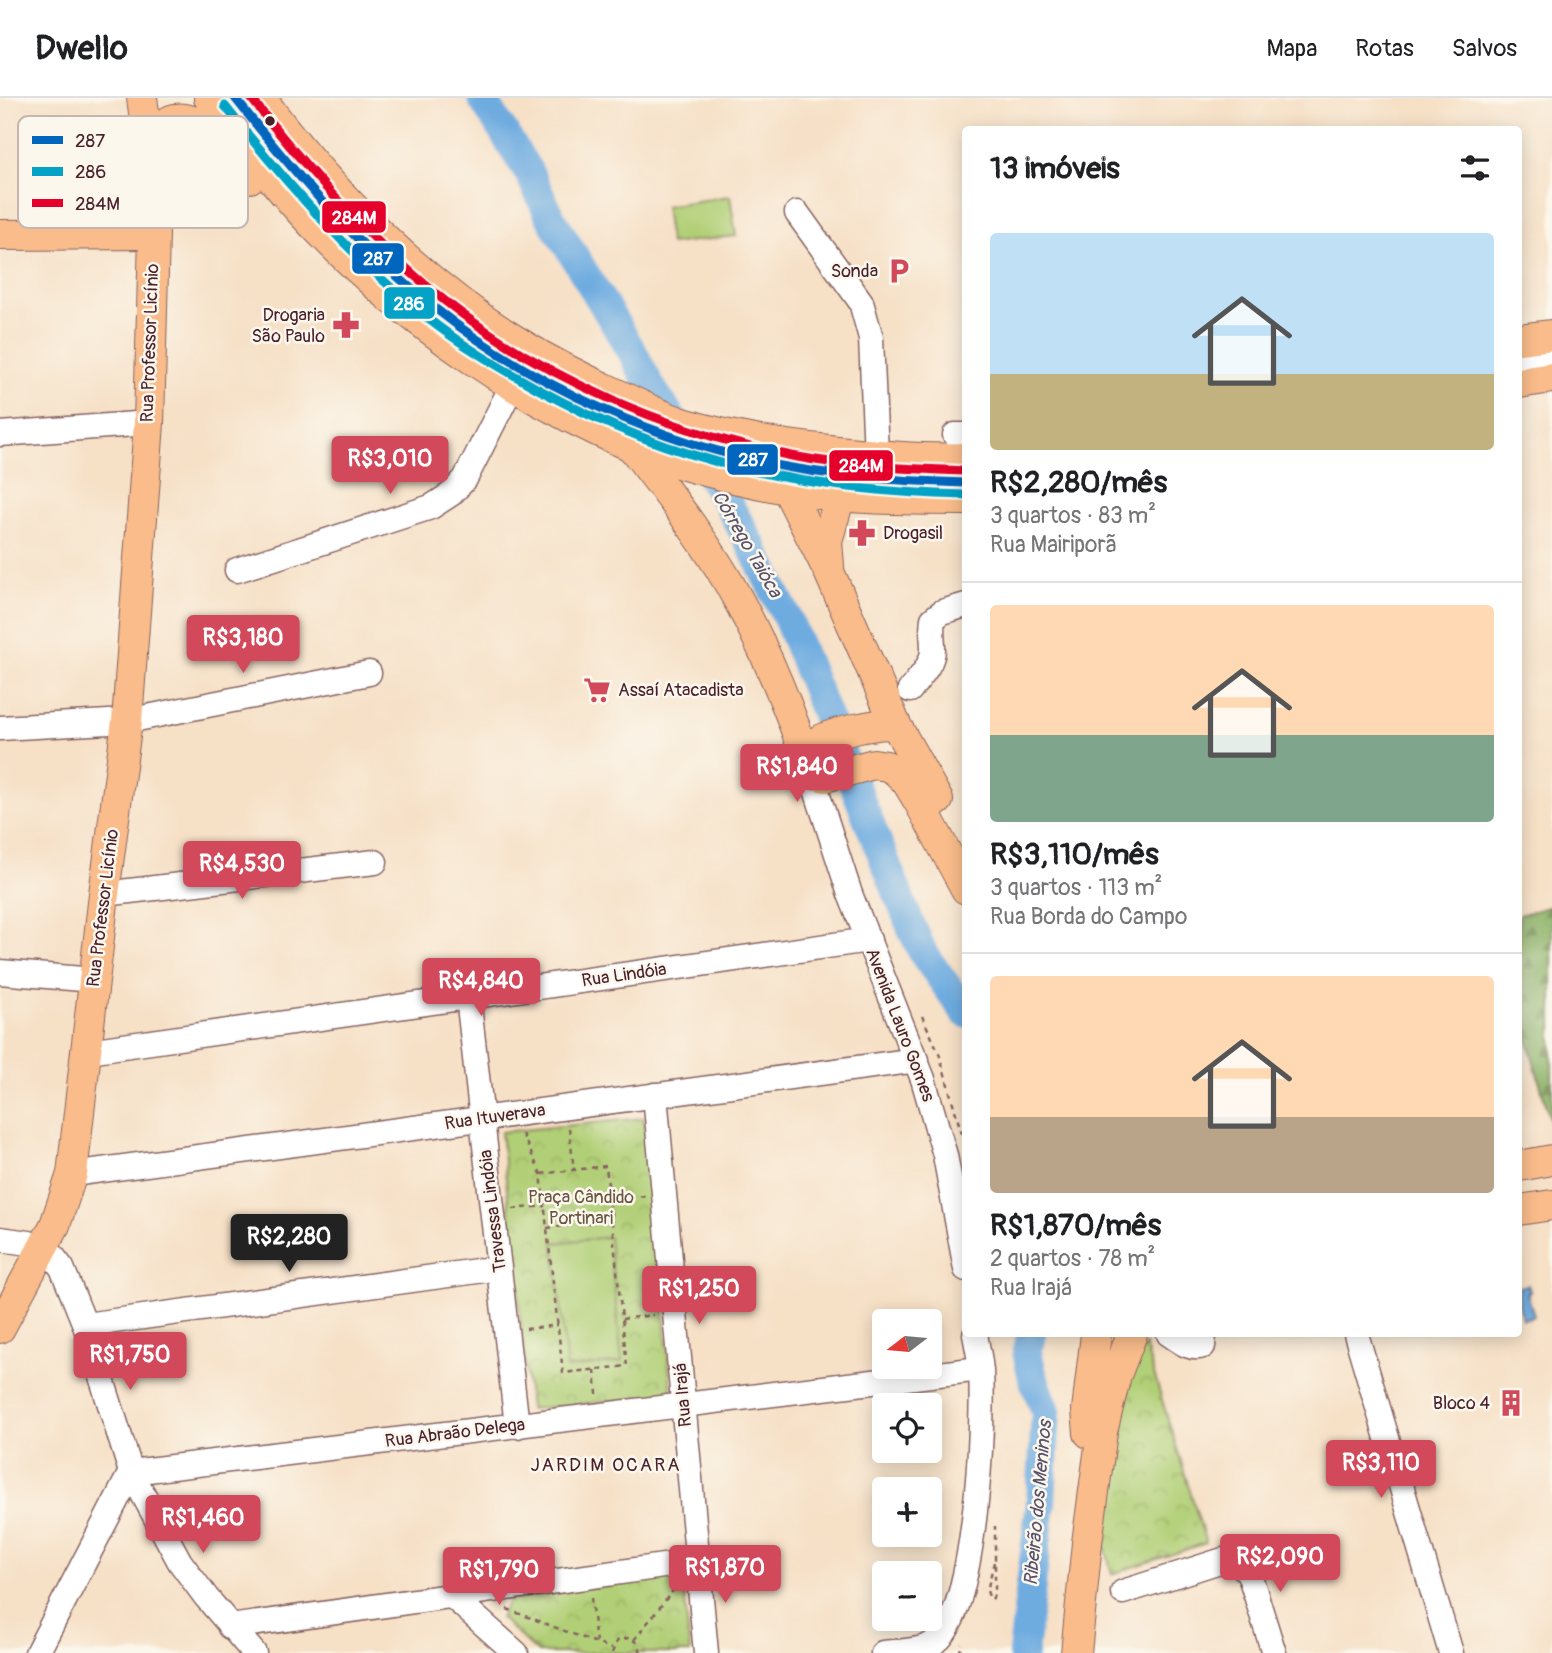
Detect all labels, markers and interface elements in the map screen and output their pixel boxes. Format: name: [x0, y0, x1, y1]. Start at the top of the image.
text: Dwello: [35, 28, 128, 69]
text: Mapa: [1266, 34, 1317, 63]
text: Rotas: [1355, 34, 1414, 63]
text: Salvos: [1452, 34, 1517, 63]
unlabelled marker: [263, 114, 277, 128]
legend: [18, 116, 248, 228]
text: 287: [75, 129, 105, 153]
icon: filters: [1456, 149, 1494, 187]
text: 13 imóveis: [990, 150, 1120, 187]
text: 286: [75, 160, 106, 184]
text: 284M: [75, 192, 120, 216]
line badge: 284M: [321, 200, 387, 234]
text: 284M: [332, 206, 377, 230]
line badge: 287: [351, 242, 405, 275]
text: 287: [363, 247, 394, 271]
parking icon: Sonda: [884, 256, 914, 286]
place label: Sonda: [831, 260, 878, 283]
street label: Rua Professor Licínio: [136, 263, 164, 423]
icon: home: [1179, 278, 1305, 404]
line badge: 286: [383, 286, 436, 320]
text: 286: [393, 292, 425, 316]
place label: Drogaria São Paulo: [251, 304, 325, 348]
pharmacy icon: Drogaria São Paulo: [331, 310, 361, 340]
pin: R$3,010: [325, 436, 455, 496]
line badge: 287: [726, 443, 779, 476]
text: R$3,010: [348, 444, 432, 473]
text: 287: [738, 448, 769, 472]
line badge: 284M: [828, 449, 894, 482]
text: 284M: [839, 454, 884, 478]
text: R$2,280/mês: [990, 464, 1167, 501]
water label: Córrego Taióca: [707, 486, 788, 603]
text: 3 quartos · 83 m²: [990, 501, 1156, 530]
pharmacy icon: Drogasil: [847, 518, 877, 548]
place label: Drogasil: [883, 522, 943, 545]
text: Rua Mairiporã: [990, 530, 1118, 559]
pin: R$3,180: [178, 616, 308, 675]
text: R$3,180: [203, 623, 283, 652]
icon: home: [1179, 650, 1305, 776]
supermarket icon: Assaí Atacadista: [582, 675, 612, 705]
place label: Assaí Atacadista: [618, 679, 744, 702]
pin: R$1,840: [732, 744, 862, 804]
text: R$1,840: [756, 752, 838, 781]
street label: Rua Professor Licínio: [82, 827, 124, 988]
text: R$3,110/mês: [990, 836, 1159, 873]
pin: R$4,530: [177, 842, 307, 901]
text: R$4,530: [199, 849, 285, 878]
text: 3 quartos · 113 m²: [990, 873, 1162, 902]
text: Rua Borda do Campo: [990, 902, 1187, 931]
street label: Avenida Lauro Gomes: [860, 945, 940, 1105]
pin: R$4,840: [416, 958, 546, 1018]
street label: Rua Lindóia: [580, 958, 668, 992]
text: R$4,840: [438, 966, 524, 995]
icon: home: [1179, 1021, 1305, 1147]
street label: Rua Ituverava: [443, 1099, 547, 1135]
street label: Travessa Lindóia: [474, 1148, 512, 1274]
park label: Praça Cândido Portinari: [528, 1186, 634, 1230]
text: R$1,870/mês: [990, 1207, 1161, 1244]
pin: R$2,280: [224, 1214, 354, 1274]
text: R$2,280: [247, 1222, 331, 1251]
text: 2 quartos · 78 m²: [990, 1244, 1155, 1273]
pin: R$1,250: [634, 1266, 764, 1326]
text: Rua Irajá: [990, 1273, 1072, 1302]
text: R$1,250: [658, 1274, 740, 1303]
north arrow: [872, 1309, 942, 1379]
map controls: [872, 1309, 942, 1631]
pin: R$1,750: [65, 1332, 195, 1392]
text: R$1,750: [90, 1340, 170, 1369]
street label: Rua Irajá: [669, 1362, 697, 1428]
building icon: Bloco 4: [1496, 1388, 1526, 1418]
place label: Bloco 4: [1433, 1392, 1491, 1415]
button: locate: [872, 1393, 942, 1463]
street label: Rua Abraão Delega: [384, 1413, 526, 1453]
water label: Ribeirão dos Meninos: [1019, 1417, 1057, 1587]
pin: R$3,110: [1316, 1440, 1446, 1500]
text: R$3,110: [1342, 1448, 1420, 1477]
district label: JARDIM OCARA: [531, 1453, 681, 1477]
button: +: [872, 1477, 942, 1547]
pin: R$1,460: [138, 1496, 268, 1555]
text: R$1,460: [161, 1503, 245, 1532]
pin: R$2,090: [1215, 1534, 1345, 1594]
text: R$2,090: [1236, 1542, 1324, 1571]
pin: R$1,870: [660, 1546, 790, 1605]
pin: R$1,790: [434, 1548, 564, 1607]
text: R$1,870: [685, 1553, 765, 1582]
text: R$1,790: [459, 1555, 539, 1584]
button: −: [872, 1561, 942, 1631]

